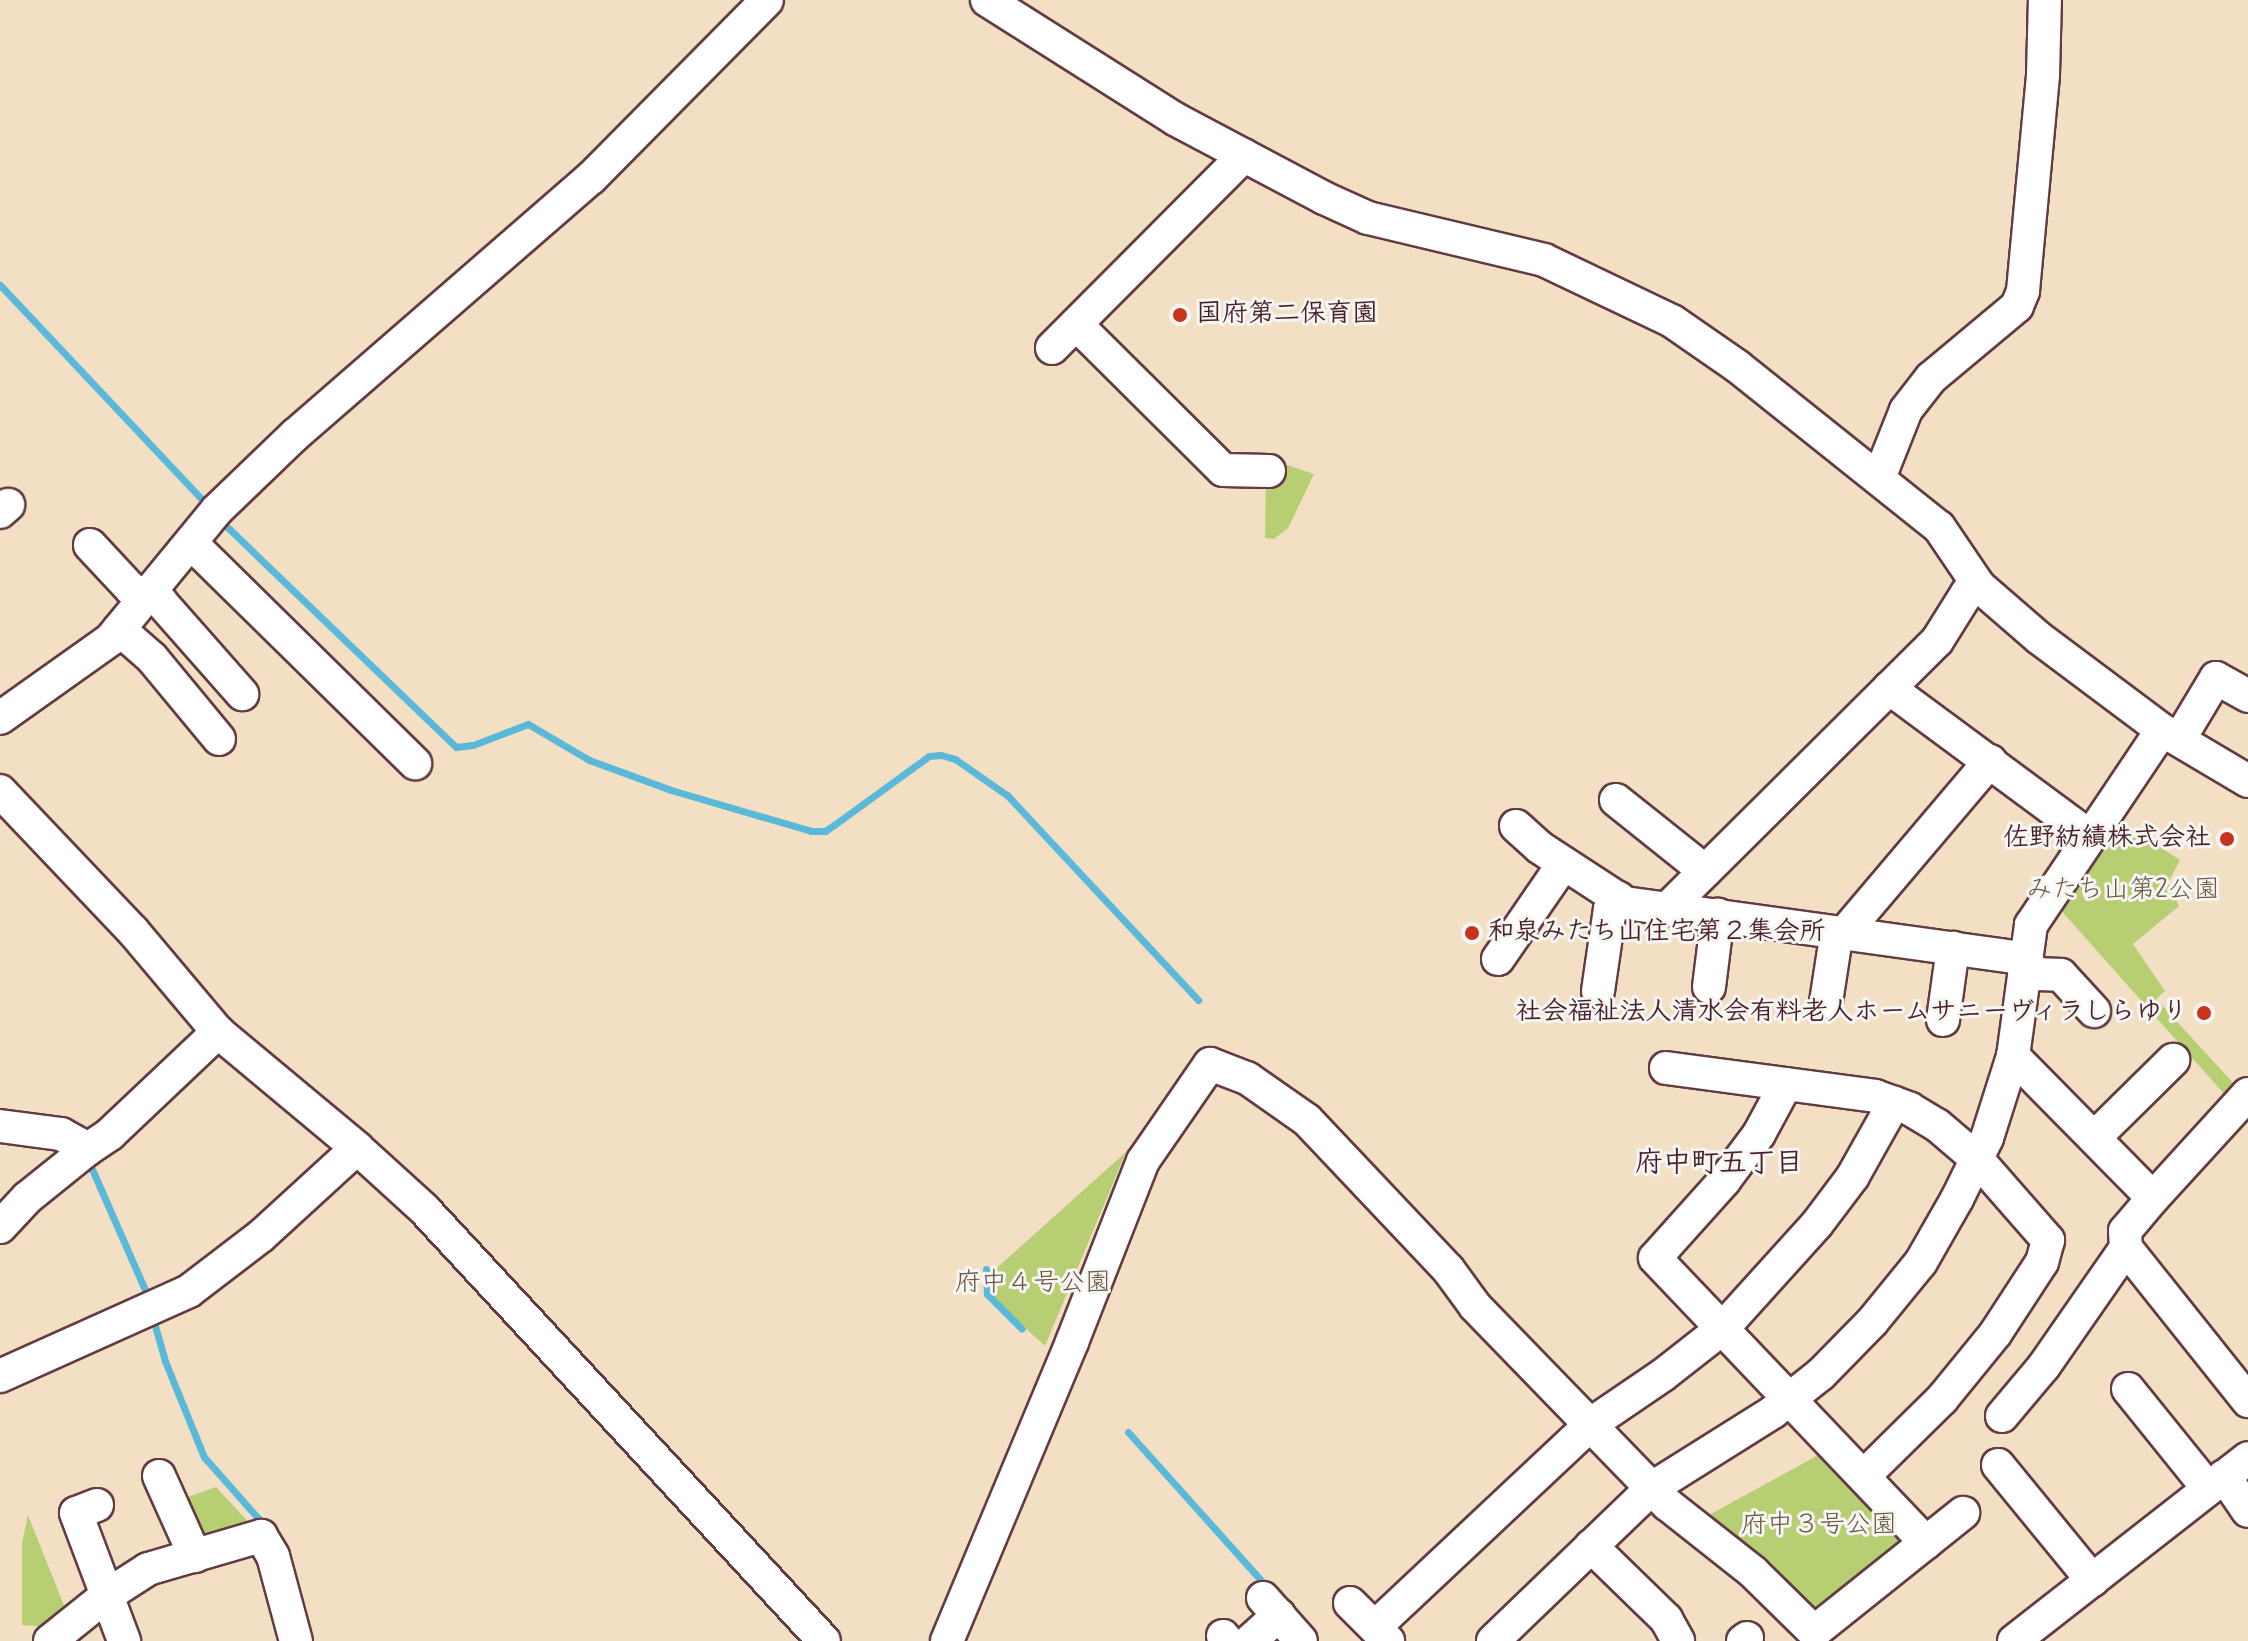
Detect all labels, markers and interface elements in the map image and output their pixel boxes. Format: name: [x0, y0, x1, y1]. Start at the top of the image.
place label: 国府第二保育園: [1196, 299, 1378, 331]
marker: 国府第二保育園: [1171, 306, 1189, 324]
place label: 佐野紡績株式会社: [2003, 823, 2211, 855]
marker: 佐野紡績株式会社: [2218, 830, 2236, 848]
park label: みたち山第2公園: [2026, 875, 2220, 907]
place label: 和泉みたち山住宅第２集会所: [1488, 917, 1826, 949]
marker: 和泉みたち山住宅第２集会所: [1463, 924, 1481, 942]
place label: 社会福祉法人清水会有料老人ホームサニーヴィラしらゆり: [1512, 997, 2188, 1029]
marker: 社会福祉法人清水会有料老人ホームサニーヴィラしらゆり: [2195, 1004, 2213, 1022]
district label: 府中町五丁目: [1635, 1147, 1803, 1181]
park label: 府中４号公園: [955, 1268, 1111, 1300]
park label: 府中３号公園: [1741, 1510, 1897, 1542]

